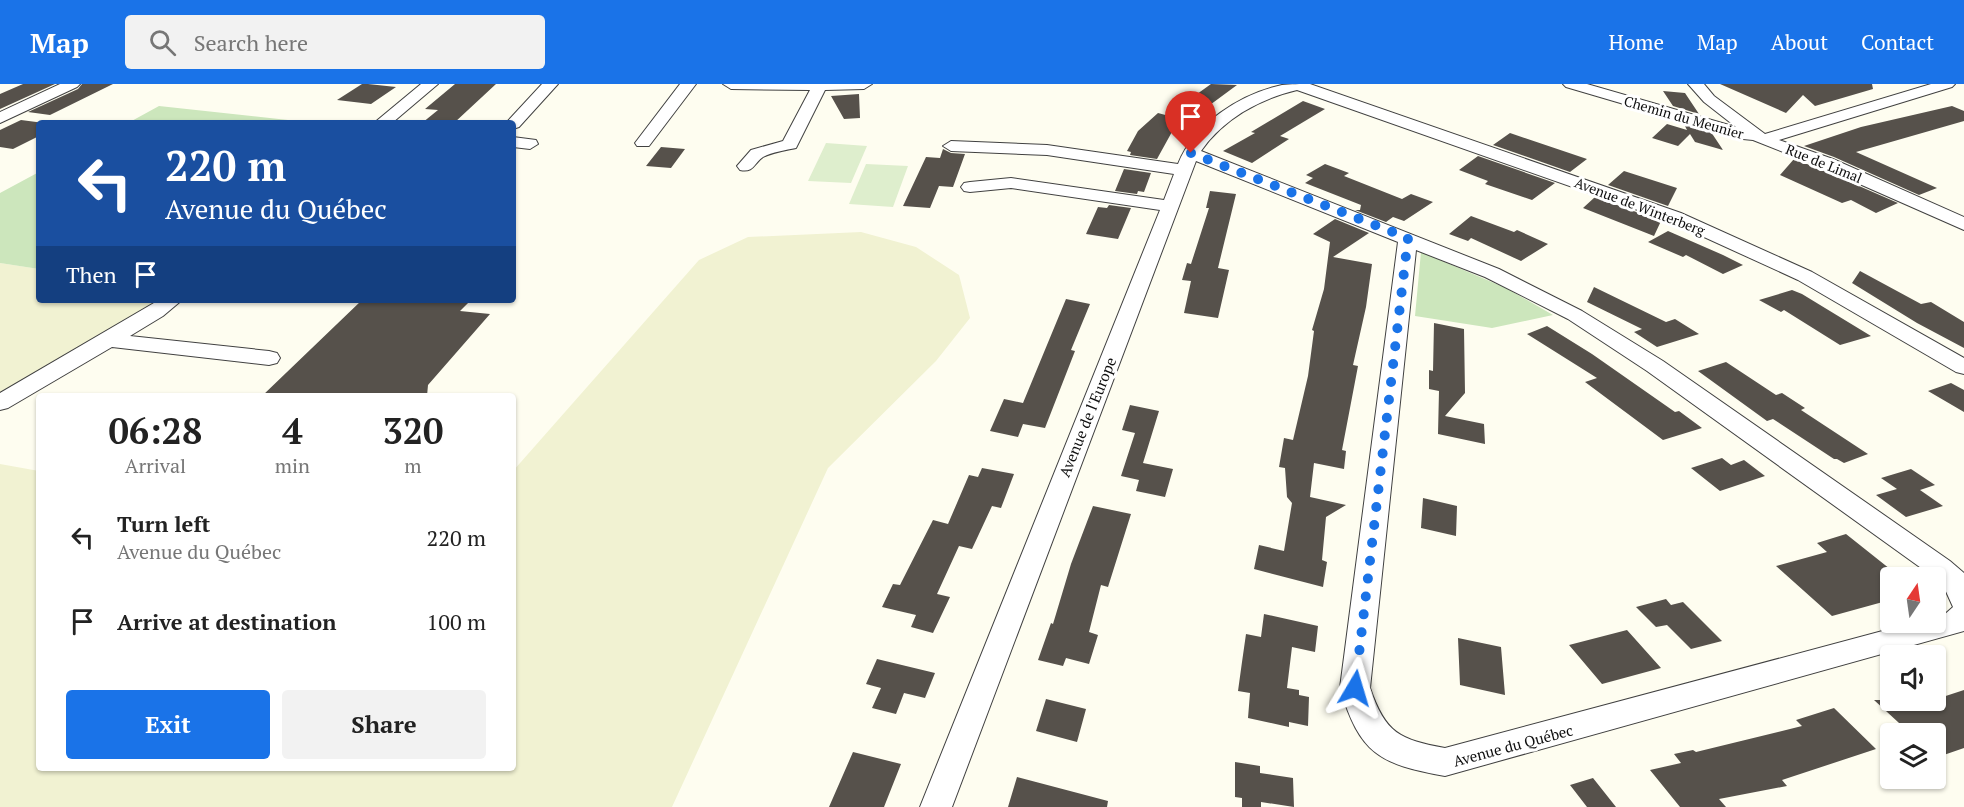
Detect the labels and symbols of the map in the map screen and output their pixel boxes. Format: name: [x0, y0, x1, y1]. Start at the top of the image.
pin: [1165, 91, 1216, 153]
street label: Chemin du Meunier: [1622, 91, 1747, 143]
street label: Rue de Limal: [1783, 139, 1865, 187]
street label: Avenue de Winterberg: [1572, 172, 1708, 240]
street label: Avenue de l'Europe: [1054, 354, 1120, 480]
north arrow: [1880, 567, 1946, 633]
position arrow: [1323, 656, 1387, 720]
street label: Avenue du Québec: [1451, 719, 1575, 771]

